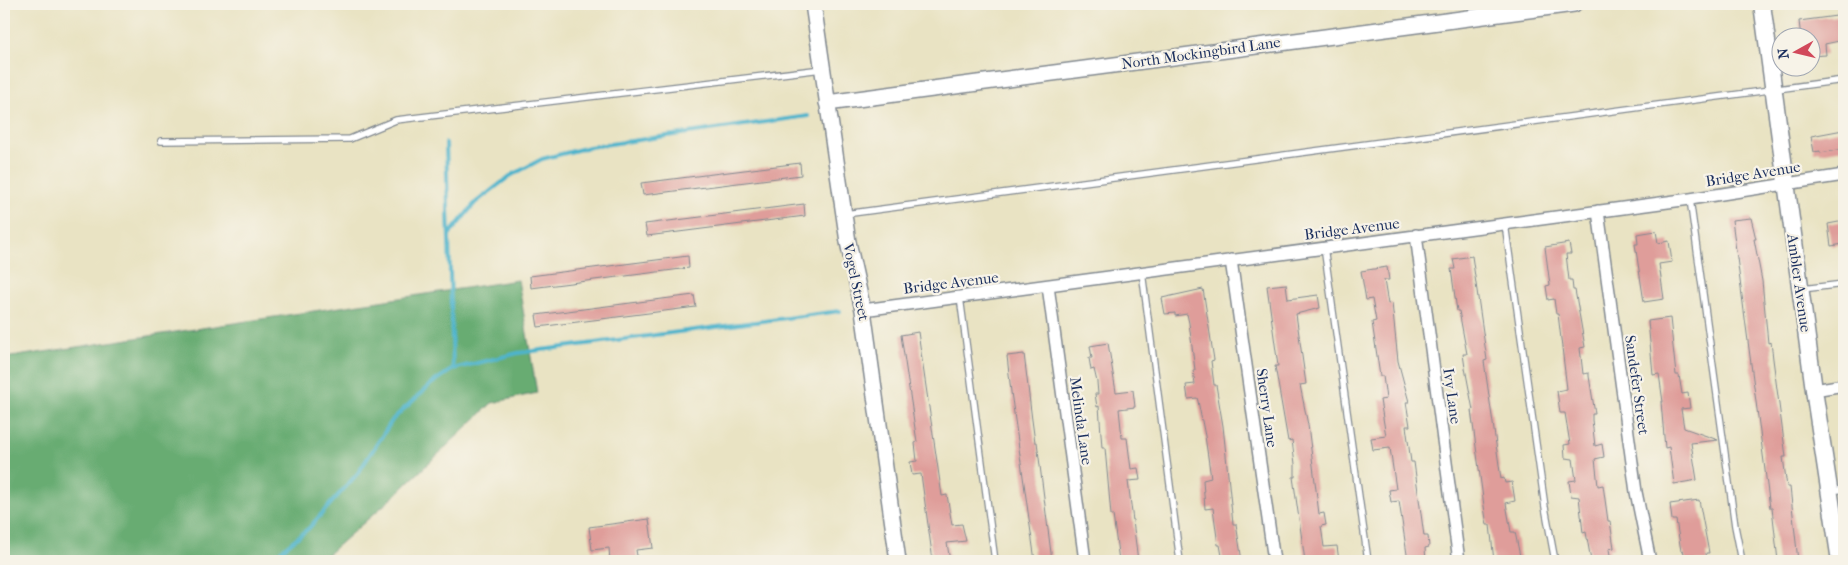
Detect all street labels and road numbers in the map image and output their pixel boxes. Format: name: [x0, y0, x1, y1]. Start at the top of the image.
street label: North Mockingbird Lane: [1120, 33, 1282, 73]
street label: Bridge Avenue: [1704, 158, 1802, 190]
street label: Bridge Avenue: [1303, 214, 1401, 244]
street label: Ambler Avenue: [1783, 232, 1815, 334]
street label: Vogel Street: [839, 241, 873, 323]
street label: Bridge Avenue: [902, 268, 1000, 298]
street label: Sandefer Street: [1621, 334, 1653, 437]
street label: Sherry Lane: [1253, 367, 1282, 449]
street label: Ivy Lane: [1439, 367, 1465, 426]
street label: Melinda Lane: [1066, 376, 1096, 467]

